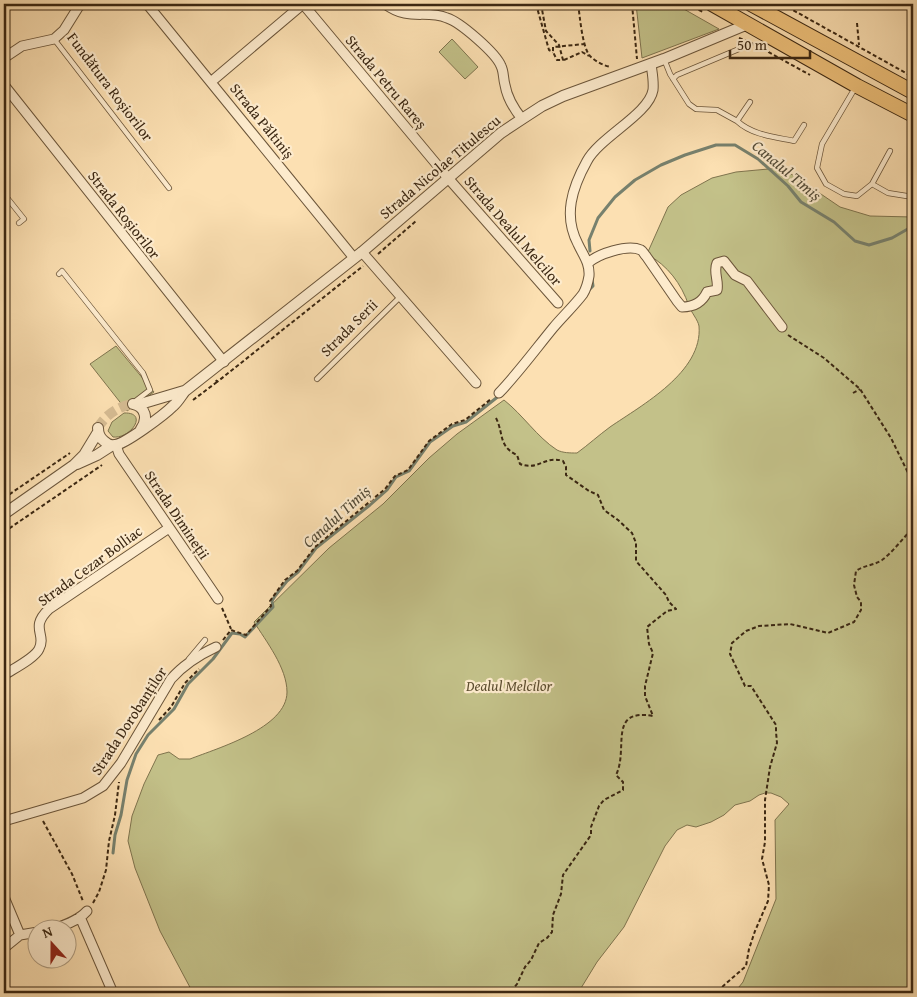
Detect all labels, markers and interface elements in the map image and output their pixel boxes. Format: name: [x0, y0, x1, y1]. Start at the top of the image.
street label: Fundătura Roșiorilor: [62, 28, 158, 145]
scale bar: [730, 28, 810, 60]
street label: Strada Petru Rareș: [341, 30, 432, 133]
text: 50 m: [737, 34, 768, 55]
street label: Strada Păltiniș: [225, 78, 299, 163]
street label: Strada Nicolae Titulescu: [375, 109, 505, 224]
water label: Canalul Timiș: [747, 134, 827, 206]
street label: Strada Roșiorilor: [83, 166, 166, 263]
street label: Strada Dealul Melcilor: [460, 171, 567, 290]
street label: Strada Serii: [315, 294, 382, 361]
street label: Strada Dimineții: [140, 466, 215, 563]
water label: Canalul Timiș: [297, 479, 375, 553]
street label: Strada Cezar Bolliac: [33, 520, 147, 611]
street label: Strada Dorobanților: [86, 662, 172, 779]
park label: Dealul Melcilor: [465, 675, 552, 696]
north arrow: [28, 920, 78, 970]
text: N: [39, 921, 56, 943]

